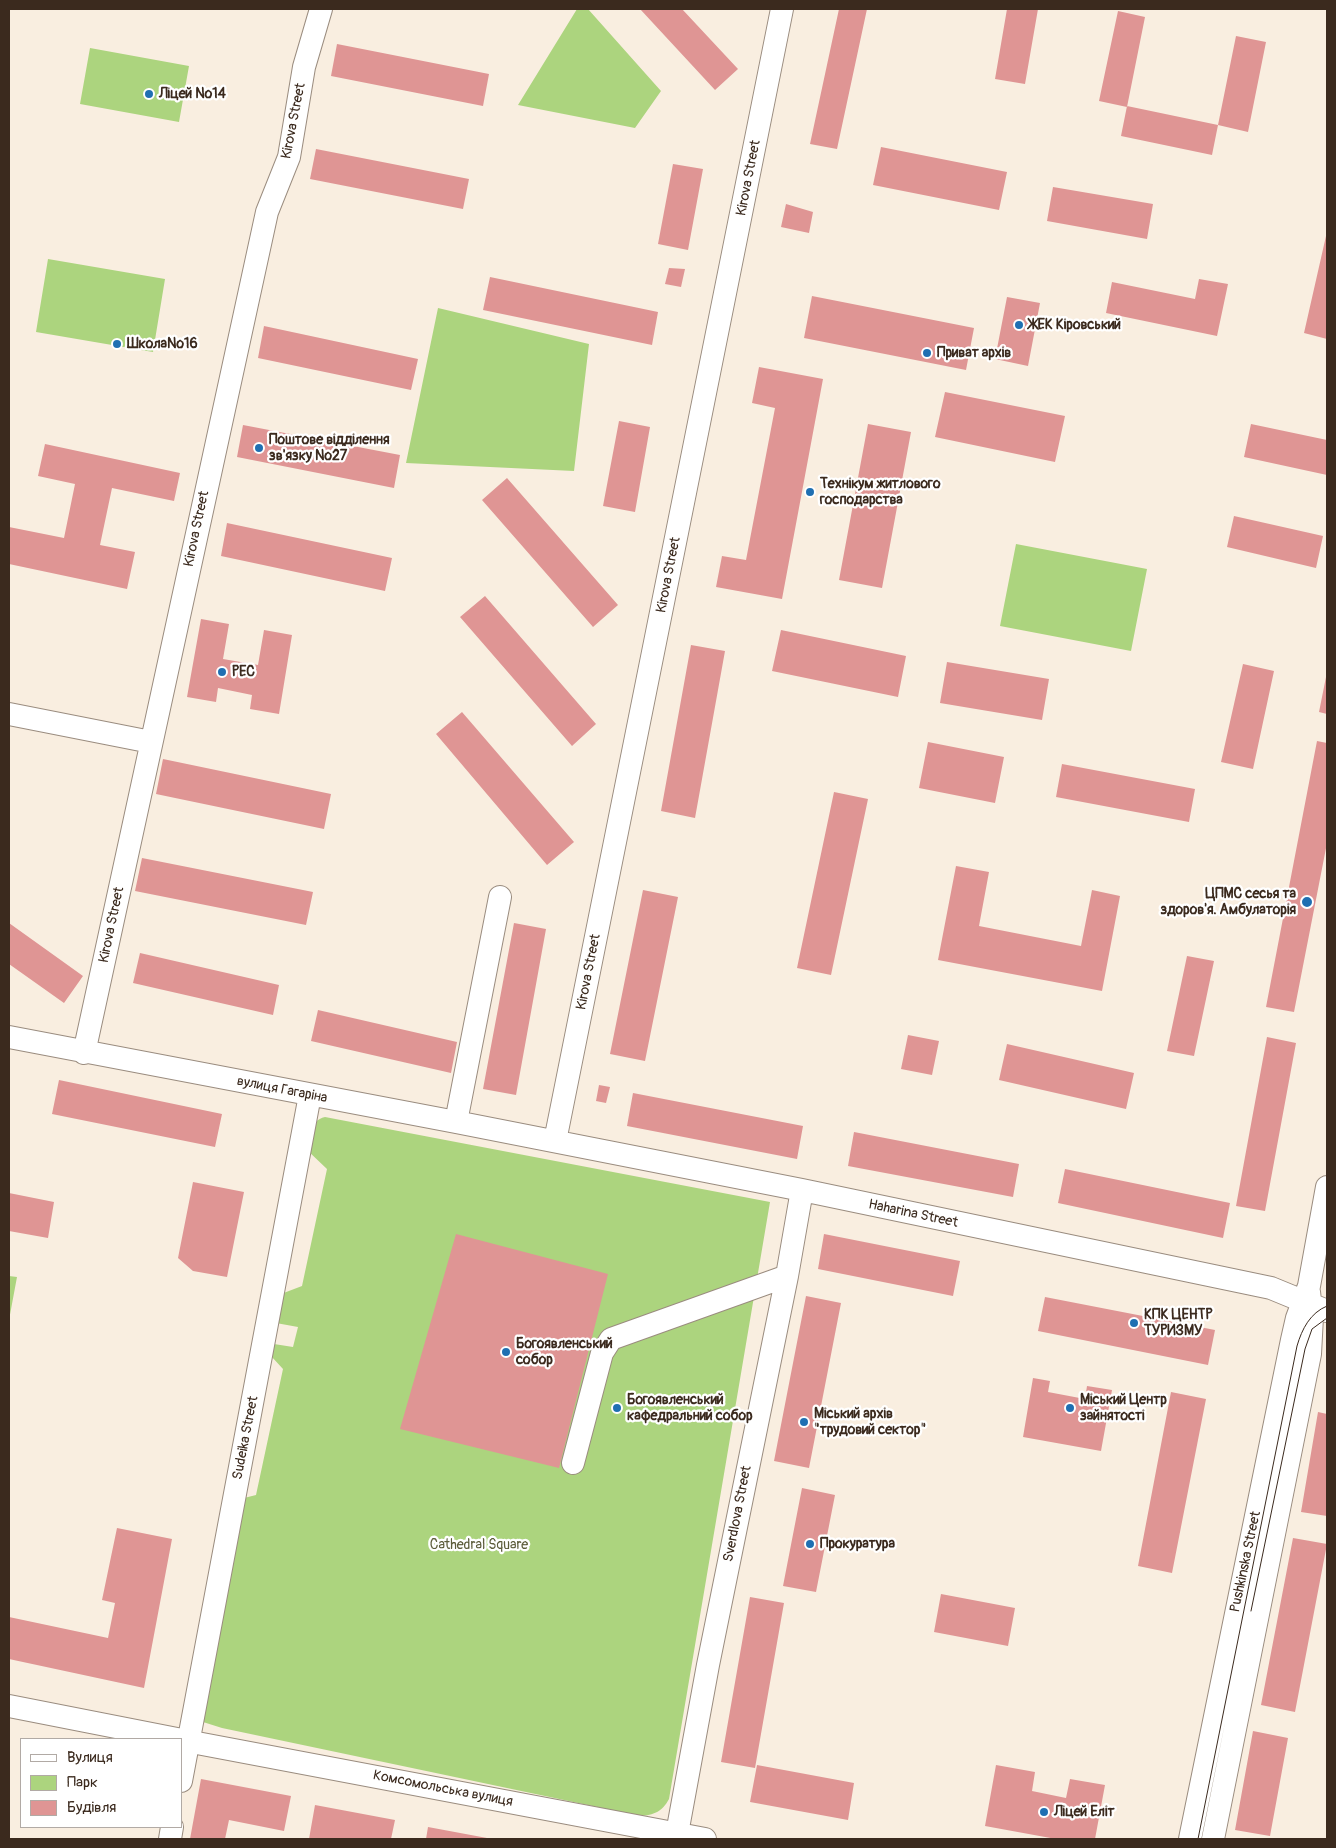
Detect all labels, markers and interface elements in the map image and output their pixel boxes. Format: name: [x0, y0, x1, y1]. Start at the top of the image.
street label: Kirova Street: [278, 82, 310, 160]
place label: Ліцей №14: [159, 86, 226, 102]
marker: Ліцей №14: [143, 88, 155, 100]
street label: Kirova Street: [733, 139, 765, 217]
place label: ЖЕК Кіровський: [1029, 317, 1121, 333]
marker: ЖЕК Кіровський: [1013, 319, 1025, 331]
place label: Школа№16: [127, 336, 198, 352]
marker: Школа№16: [111, 338, 123, 350]
place label: Приват архів: [937, 345, 1011, 361]
marker: Приват архів: [921, 347, 933, 359]
place label: Поштове відділення зв'язку №27: [269, 432, 390, 464]
marker: Поштове відділення зв'язку №27: [253, 442, 265, 454]
place label: Технікум житлового господарства: [820, 476, 940, 508]
marker: Технікум житлового господарства: [804, 486, 816, 498]
street label: Kirova Street: [181, 490, 213, 568]
street label: Kirova Street: [653, 536, 685, 614]
place label: РЕС: [232, 664, 255, 680]
marker: РЕС: [216, 666, 228, 678]
street label: Kirova Street: [96, 886, 128, 964]
place label: ЦПМС сесья та здоров'я. Амбулаторія: [1160, 886, 1296, 919]
marker: ЦПМС сесья та здоров'я. Амбулаторія: [1300, 895, 1314, 909]
street label: Kirova Street: [573, 933, 605, 1011]
street label: вулиця Гагаріна: [235, 1073, 329, 1107]
street label: Haharina Street: [867, 1196, 959, 1232]
place label: КПК ЦЕНТР ТУРИЗМУ: [1144, 1307, 1212, 1340]
marker: КПК ЦЕНТР ТУРИЗМУ: [1128, 1317, 1140, 1329]
place label: Богоявленський собор: [516, 1336, 613, 1368]
marker: Богоявленський собор: [500, 1346, 512, 1358]
place label: Богоявленський кафедральний собор: [627, 1392, 753, 1424]
place label: Міський Центр зайнятості: [1080, 1392, 1167, 1424]
street label: Sudeika Street: [230, 1395, 262, 1481]
marker: Богоявленський кафедральний собор: [611, 1402, 623, 1414]
marker: Міський Центр зайнятості: [1064, 1402, 1076, 1414]
place label: Міський архів "трудовий сектор": [814, 1406, 926, 1438]
marker: Міський архів "трудовий сектор": [798, 1416, 810, 1428]
street label: Sverdlova Street: [720, 1464, 756, 1564]
street label: Pushkinska Street: [1227, 1510, 1265, 1614]
place label: Прокуратура: [820, 1536, 895, 1552]
park label: Cathedral Square: [430, 1537, 528, 1553]
marker: Прокуратура: [804, 1538, 816, 1550]
legend: [20, 1738, 182, 1828]
text: Вулиця: [67, 1748, 113, 1767]
street label: Комсомольська вулиця: [372, 1767, 514, 1811]
text: Парк: [67, 1773, 98, 1792]
text: Будівля: [67, 1798, 116, 1817]
place label: Ліцей Еліт: [1054, 1804, 1114, 1820]
marker: Ліцей Еліт: [1038, 1806, 1050, 1818]

